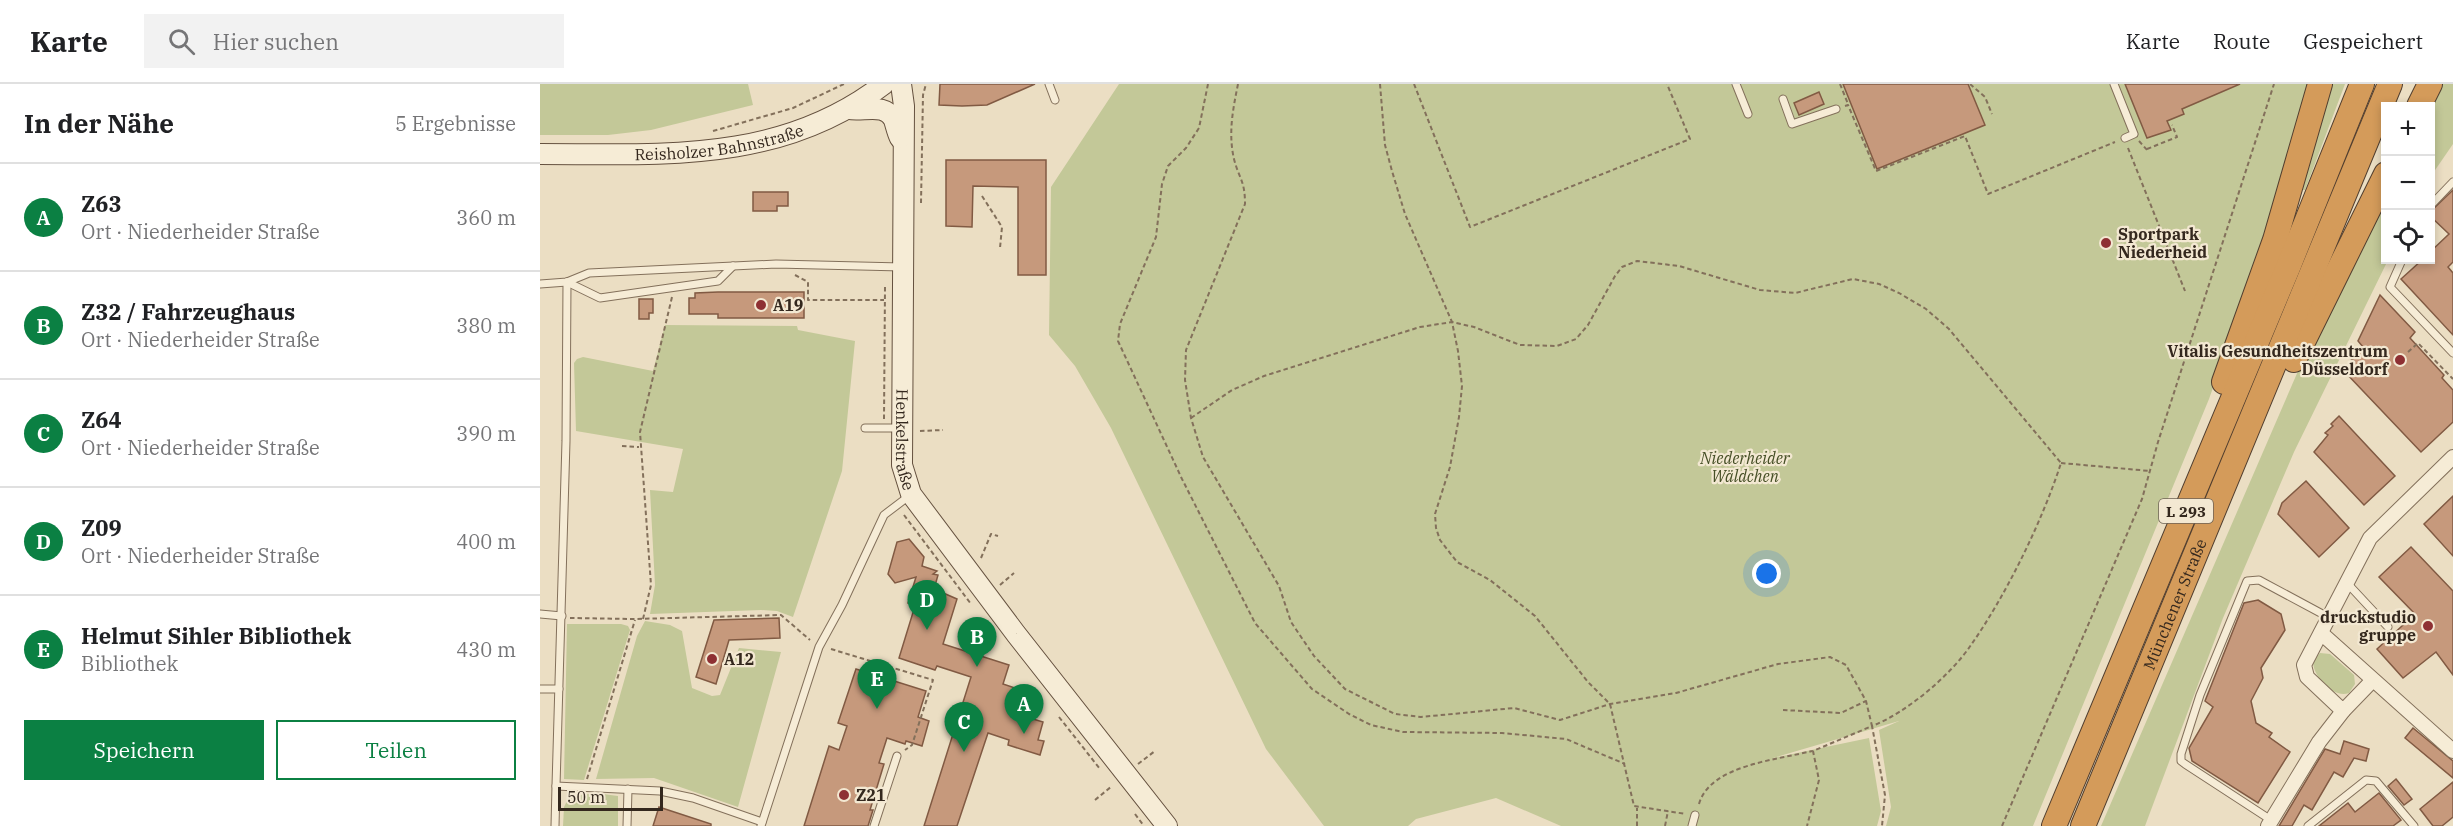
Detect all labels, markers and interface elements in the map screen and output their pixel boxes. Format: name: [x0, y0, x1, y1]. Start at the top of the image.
search box: [144, 14, 564, 68]
text: Karte: [30, 23, 108, 60]
icon: search: [165, 25, 198, 58]
text: Hier suchen: [213, 27, 339, 56]
text: Karte: [2126, 27, 2180, 55]
text: Route: [2213, 27, 2270, 55]
text: Gespeichert: [2303, 27, 2423, 55]
map controls: [2381, 102, 2435, 264]
button: +: [2381, 102, 2435, 156]
text: In der Nähe: [24, 106, 174, 140]
text: 5 Ergebnisse: [395, 110, 516, 137]
street label: Reisholzer Bahnstraße: [634, 120, 806, 164]
button: −: [2381, 156, 2435, 210]
text: Z63: [81, 189, 122, 218]
text: A: [37, 204, 50, 231]
text: 360 m: [456, 204, 516, 231]
button: locate: [2381, 210, 2435, 264]
text: Ort · Niederheider Straße: [81, 218, 320, 245]
place label: Sportpark Niederheid: [2118, 224, 2207, 262]
marker: Sportpark Niederheid: [2099, 236, 2113, 250]
place label: A19: [773, 295, 803, 315]
text: Z32 / Fahrzeughaus: [81, 297, 295, 326]
marker: A19: [754, 298, 768, 312]
text: B: [36, 312, 51, 339]
text: 380 m: [456, 312, 516, 339]
text: Ort · Niederheider Straße: [81, 326, 320, 353]
place label: Vitalis Gesundheitszentrum Düsseldorf: [2167, 341, 2390, 379]
marker: Vitalis Gesundheitszentrum Düsseldorf: [2393, 353, 2407, 367]
street label: Henkelstraße: [892, 389, 919, 493]
text: Z64: [81, 405, 122, 434]
text: C: [37, 420, 50, 447]
text: 390 m: [456, 420, 516, 447]
text: Ort · Niederheider Straße: [81, 434, 320, 461]
park label: Niederheider Wäldchen: [1699, 448, 1791, 486]
road number: L 293: [2159, 499, 2213, 523]
text: Z09: [81, 513, 122, 542]
text: D: [36, 528, 51, 555]
text: 400 m: [456, 528, 516, 555]
street label: Münchener Straße: [2139, 536, 2211, 673]
text: Ort · Niederheider Straße: [81, 542, 320, 569]
your location: [1752, 559, 1781, 588]
pin: D: [908, 580, 946, 630]
place label: druckstudio gruppe: [2320, 607, 2416, 645]
pin: B: [958, 618, 996, 667]
marker: druckstudio gruppe: [2421, 619, 2435, 633]
text: Helmut Sihler Bibliothek: [81, 621, 351, 650]
text: E: [37, 636, 50, 663]
text: 430 m: [456, 636, 516, 663]
place label: A12: [724, 649, 754, 669]
text: Bibliothek: [81, 650, 178, 677]
marker: A12: [705, 652, 719, 666]
pin: E: [858, 660, 896, 709]
pin: A: [1004, 684, 1044, 734]
pin: C: [944, 702, 984, 752]
button: Speichern: [24, 720, 264, 780]
button: Teilen: [276, 720, 516, 780]
scale bar: [558, 784, 663, 812]
place label: Z21: [856, 785, 886, 805]
text: 50 m: [567, 787, 605, 807]
marker: Z21: [837, 788, 851, 802]

